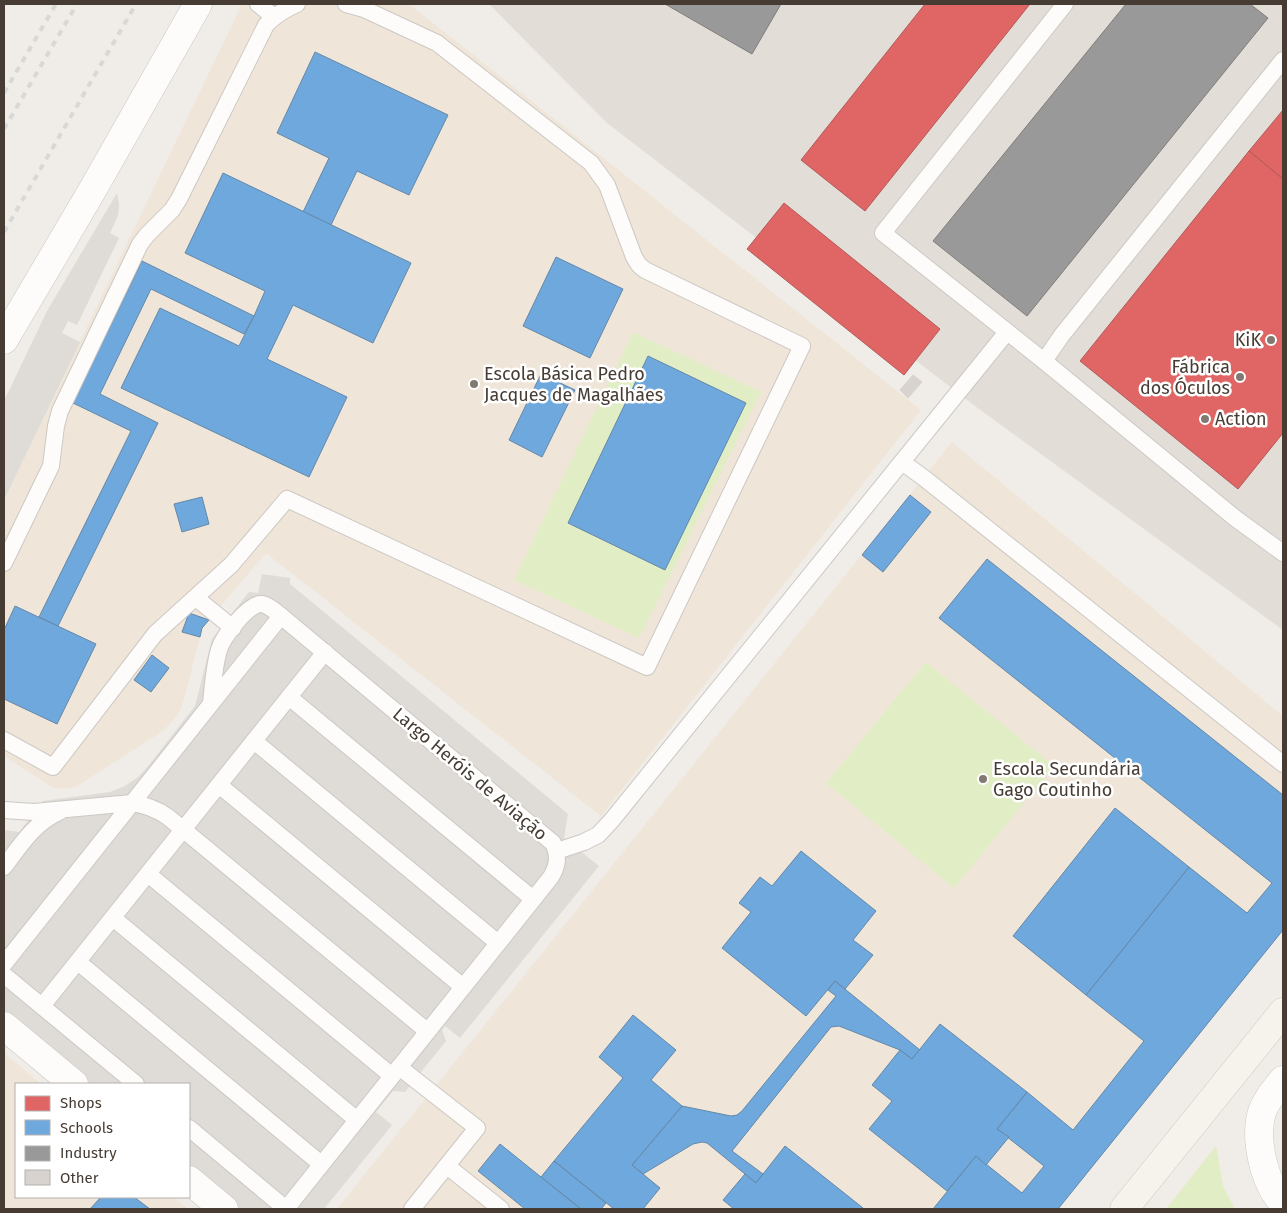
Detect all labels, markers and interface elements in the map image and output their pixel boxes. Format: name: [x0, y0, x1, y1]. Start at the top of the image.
place label: KiK: [1235, 329, 1261, 351]
marker: KiK: [1265, 334, 1277, 346]
place label: Fábrica dos Óculos: [1140, 356, 1230, 399]
place label: Escola Básica Pedro Jacques de Magalhães: [484, 363, 663, 406]
marker: Fábrica dos Óculos: [1234, 371, 1246, 383]
marker: Escola Básica Pedro Jacques de Magalhães: [468, 378, 480, 390]
place label: Action: [1215, 408, 1267, 430]
marker: Action: [1199, 413, 1211, 425]
street label: Largo Heróis de Aviação: [388, 703, 552, 845]
place label: Escola Secundária Gago Coutinho: [993, 758, 1141, 801]
marker: Escola Secundária Gago Coutinho: [977, 773, 989, 785]
legend: [15, 1083, 190, 1198]
text: Shops: [60, 1094, 102, 1112]
text: Schools: [60, 1119, 113, 1137]
text: Industry: [60, 1144, 117, 1162]
text: Other: [60, 1169, 99, 1187]

